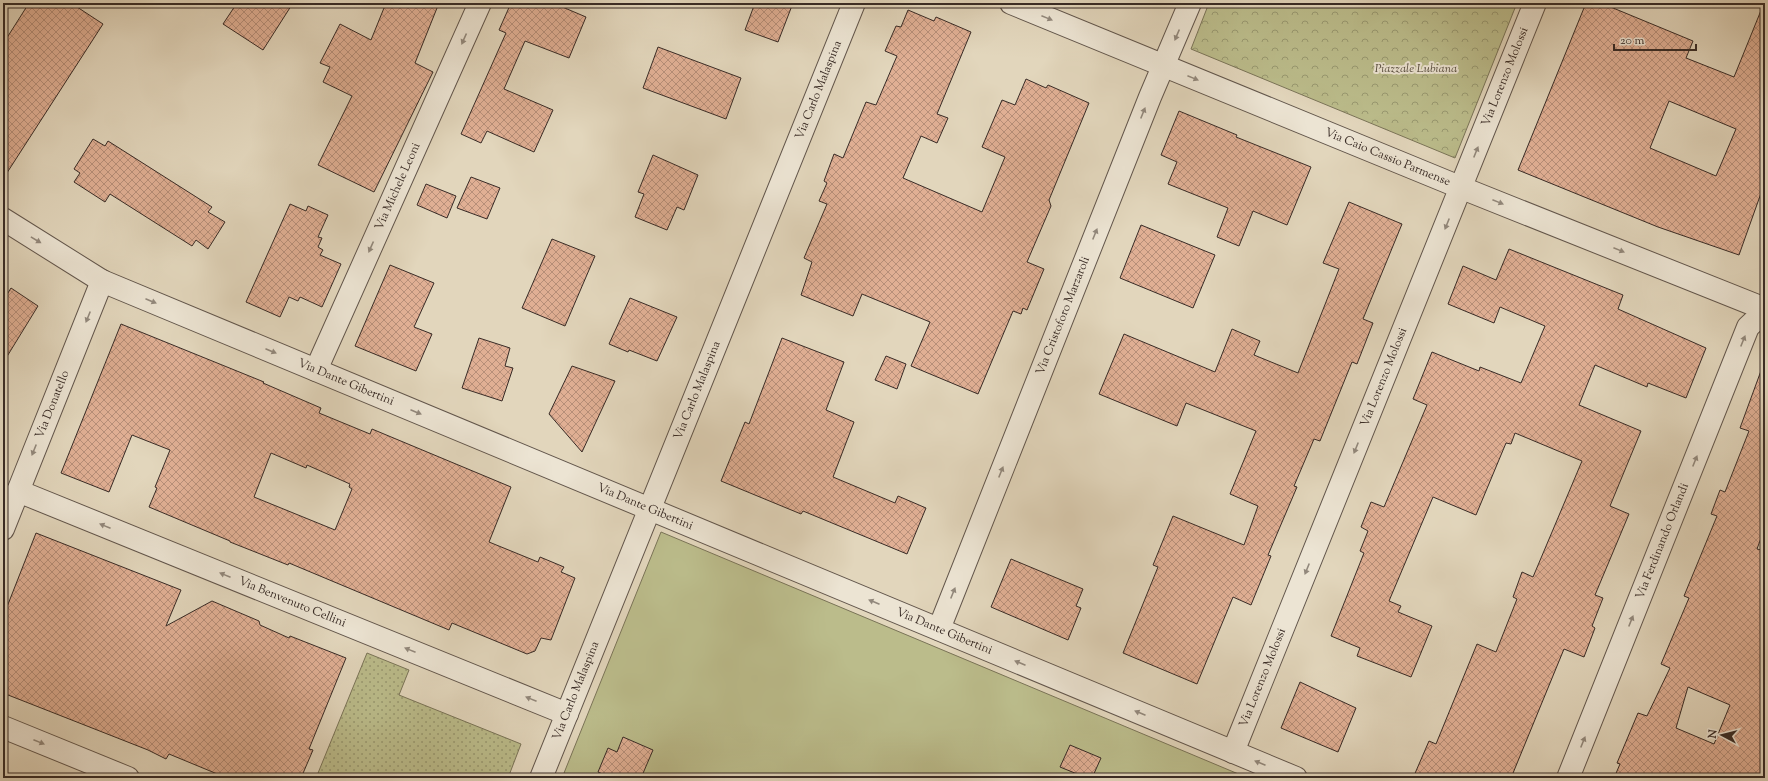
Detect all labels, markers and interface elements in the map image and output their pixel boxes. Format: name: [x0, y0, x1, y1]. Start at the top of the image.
one-way arrow: [1041, 15, 1052, 21]
street label: Via Lorenzo Molossi: [1477, 24, 1533, 129]
scale bar: [1614, 26, 1696, 52]
one-way arrow: [1174, 29, 1180, 40]
text: 20 m: [1620, 32, 1645, 50]
one-way arrow: [461, 33, 467, 44]
street label: Via Carlo Malaspina: [791, 37, 847, 142]
park label: Piazzale Lubiana: [1375, 60, 1457, 78]
one-way arrow: [1187, 75, 1198, 81]
one-way arrow: [1141, 107, 1147, 119]
street label: Via Caio Cassio Parmense: [1322, 124, 1454, 191]
street label: Via Michele Leoni: [371, 139, 426, 233]
one-way arrow: [1473, 146, 1479, 157]
one-way arrow: [1492, 200, 1504, 206]
one-way arrow: [1444, 218, 1450, 229]
one-way arrow: [1093, 228, 1099, 240]
one-way arrow: [30, 237, 42, 244]
one-way arrow: [368, 241, 374, 252]
one-way arrow: [1613, 248, 1625, 254]
street label: Via Cristoforo Marzaroli: [1032, 253, 1095, 378]
one-way arrow: [145, 298, 156, 304]
one-way arrow: [85, 311, 91, 322]
street label: Via Lorenzo Molossi: [1356, 325, 1412, 429]
one-way arrow: [1740, 335, 1746, 346]
street label: Via Carlo Malaspina: [669, 338, 726, 443]
one-way arrow: [265, 348, 276, 354]
street label: Via Dante Gibertini: [295, 354, 397, 411]
street label: Via Donatello: [31, 367, 75, 441]
one-way arrow: [411, 409, 422, 415]
one-way arrow: [1353, 443, 1359, 455]
one-way arrow: [31, 445, 37, 457]
one-way arrow: [1692, 455, 1698, 467]
one-way arrow: [999, 466, 1005, 478]
street label: Via Dante Gibertini: [594, 479, 696, 535]
street label: Via Ferdinando Orlandi: [1631, 480, 1694, 602]
one-way arrow: [98, 523, 110, 529]
one-way arrow: [1304, 563, 1310, 575]
one-way arrow: [220, 572, 231, 578]
street label: Via Benvenuto Cellini: [236, 572, 349, 633]
one-way arrow: [951, 587, 957, 599]
one-way arrow: [868, 599, 879, 605]
street label: Via Dante Gibertini: [893, 604, 996, 660]
one-way arrow: [1628, 616, 1634, 627]
street label: Via Lorenzo Molossi: [1235, 625, 1291, 730]
street label: Via Carlo Malaspina: [548, 638, 604, 743]
one-way arrow: [405, 647, 416, 653]
one-way arrow: [1014, 660, 1025, 666]
one-way arrow: [525, 696, 536, 702]
one-way arrow: [1134, 710, 1145, 716]
north arrow: [1702, 715, 1742, 755]
text: N: [1704, 728, 1722, 740]
one-way arrow: [1580, 735, 1586, 747]
one-way arrow: [34, 739, 45, 745]
one-way arrow: [1254, 760, 1265, 766]

